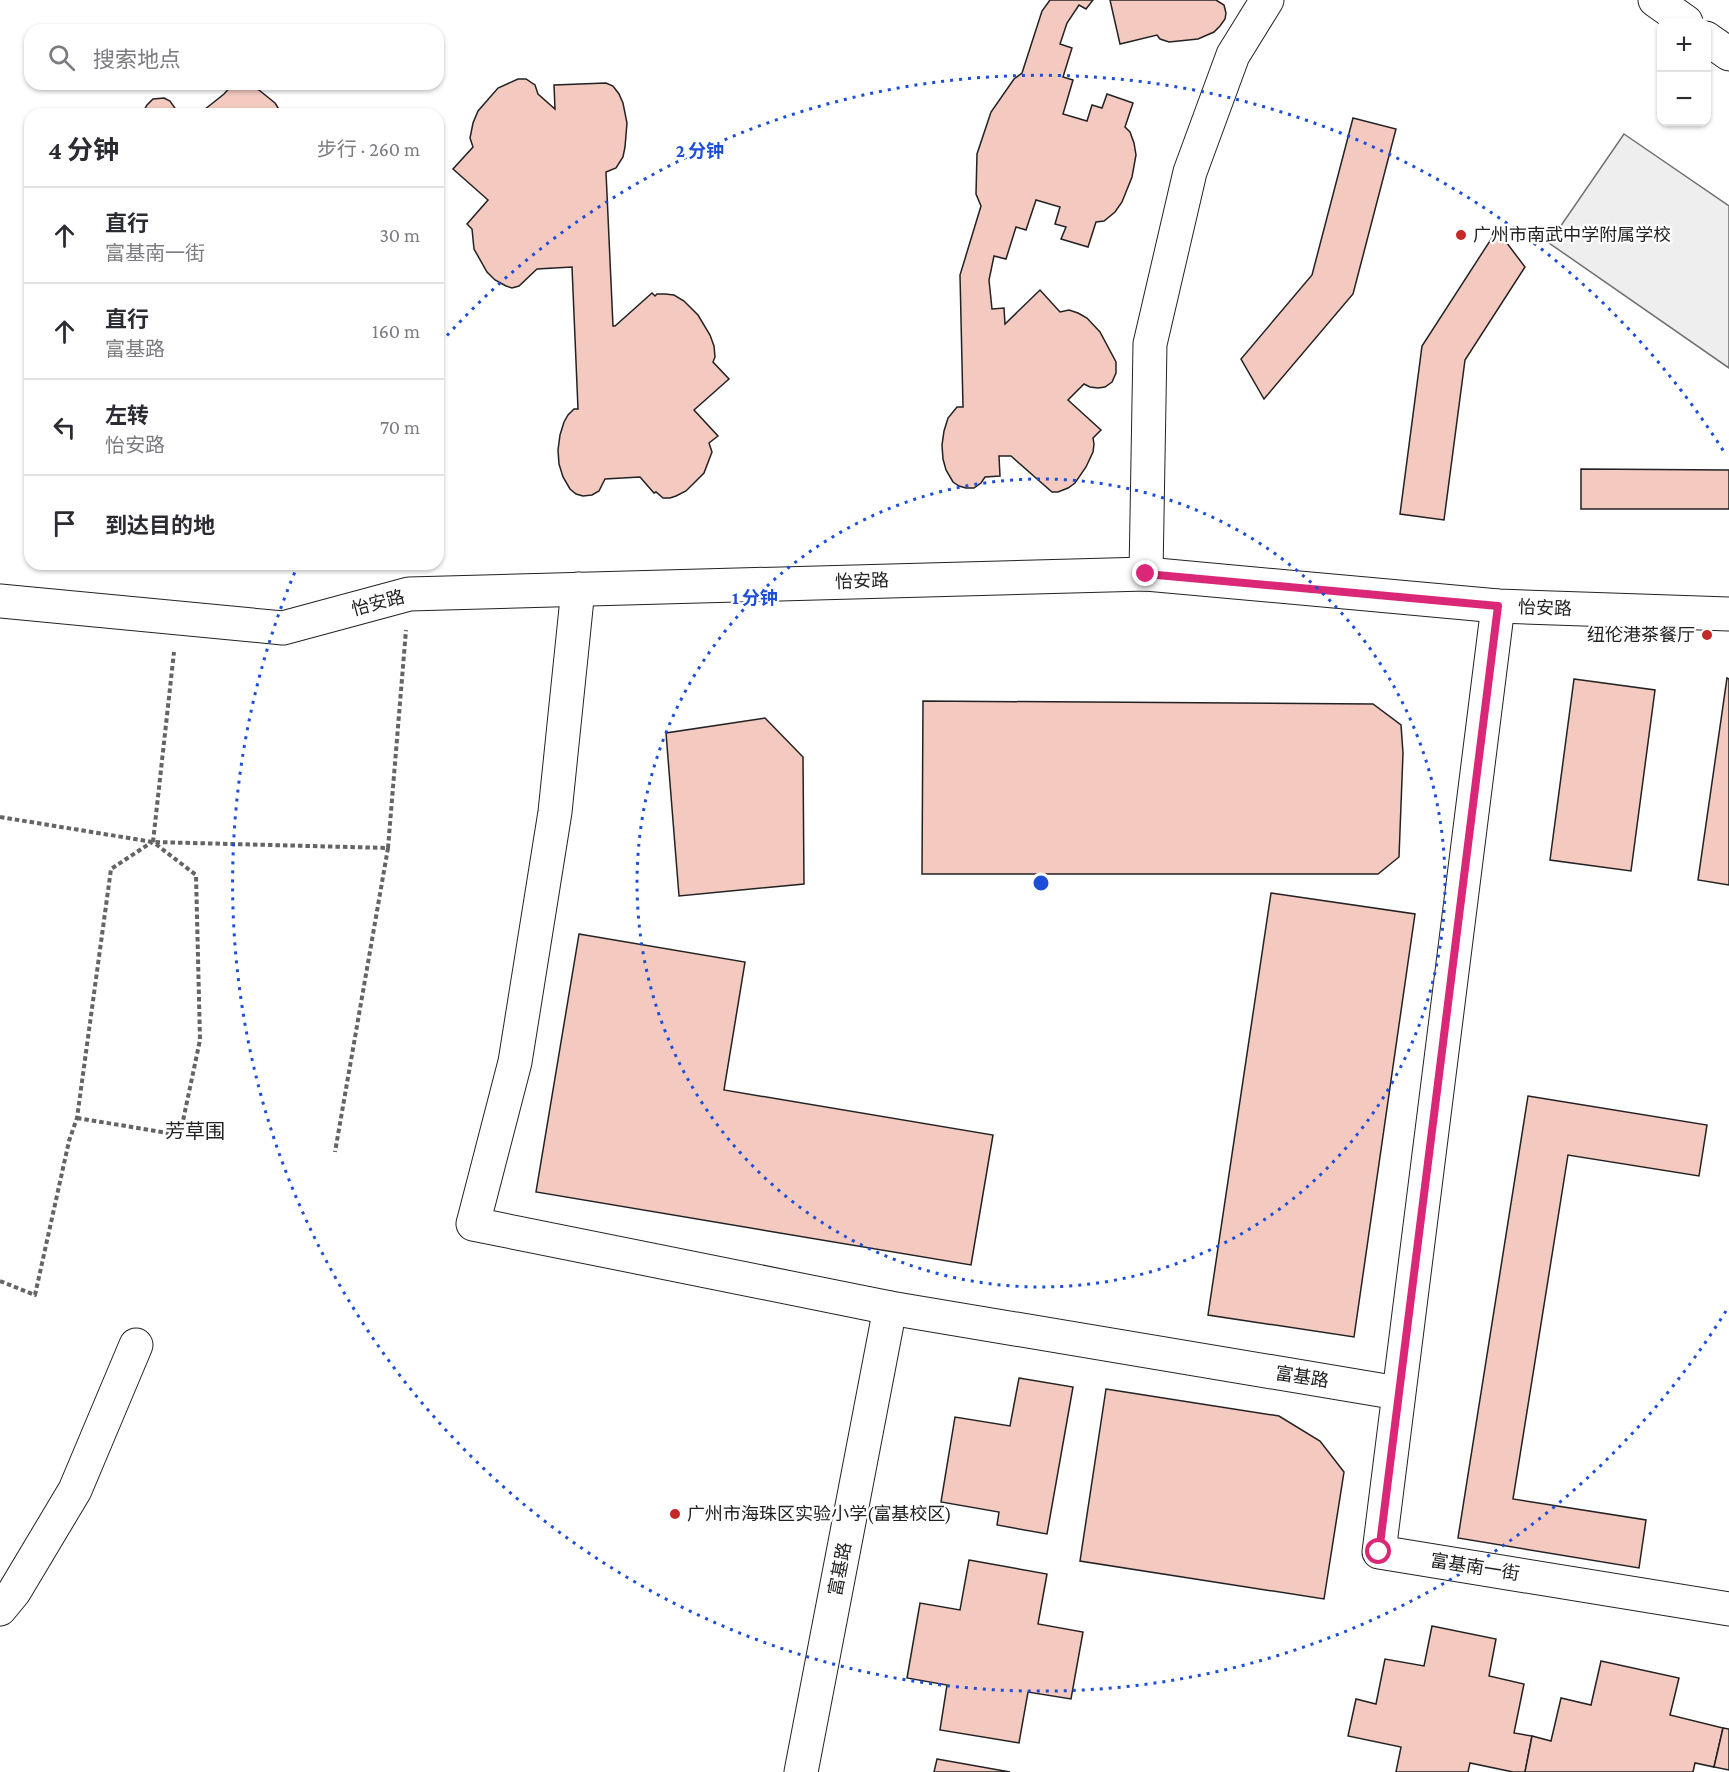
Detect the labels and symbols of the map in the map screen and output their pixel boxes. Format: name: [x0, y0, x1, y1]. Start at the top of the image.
text: 2 分钟: [676, 141, 724, 161]
place label: 广州市南武中学附属学校: [1473, 225, 1671, 245]
marker: 广州市南武中学附属学校: [1454, 228, 1468, 242]
route end: [1132, 560, 1158, 586]
street label: 怡安路: [835, 570, 889, 592]
street label: 怡安路: [349, 586, 407, 620]
text: 1 分钟: [732, 588, 778, 608]
street label: 怡安路: [1518, 597, 1572, 619]
place label: 纽伦港茶餐厅: [1587, 625, 1695, 645]
marker: 纽伦港茶餐厅: [1700, 628, 1714, 642]
centre of rings: [1031, 873, 1051, 893]
district label: 芳草围: [165, 1120, 225, 1142]
street label: 富基路: [1274, 1363, 1330, 1391]
place label: 广州市海珠区实验小学(富基校区): [687, 1504, 952, 1525]
marker: 广州市海珠区实验小学(富基校区): [668, 1507, 682, 1521]
route start: [1365, 1538, 1391, 1564]
street label: 富基路: [825, 1541, 855, 1597]
street label: 富基南一街: [1429, 1550, 1521, 1584]

